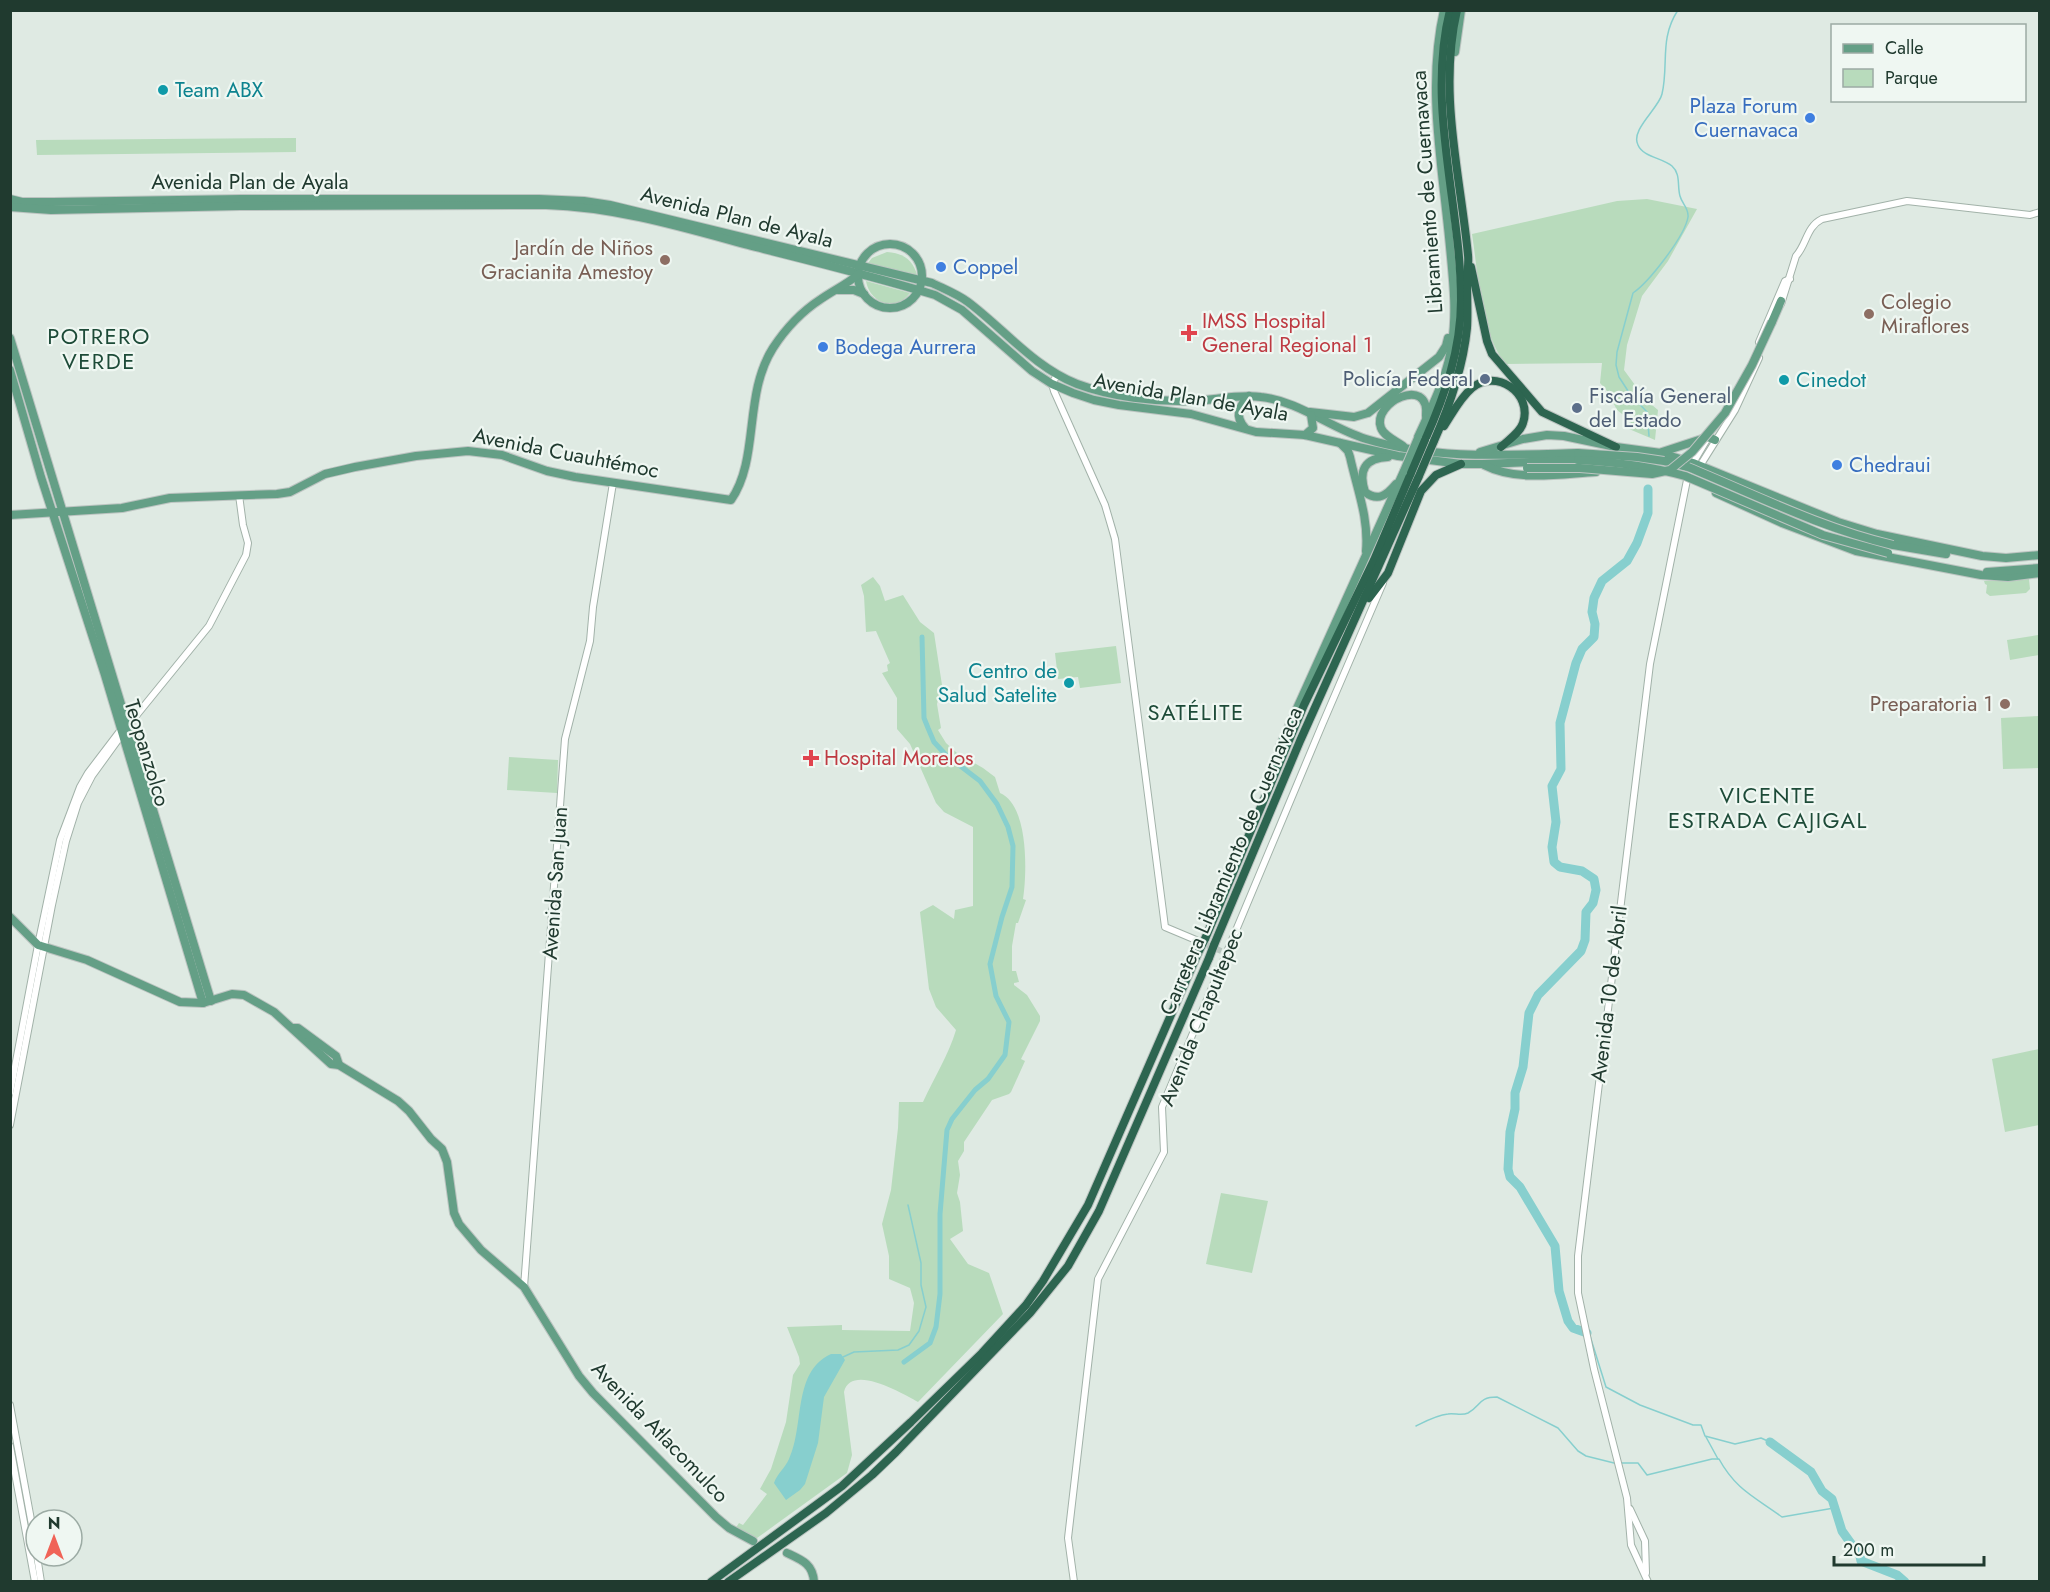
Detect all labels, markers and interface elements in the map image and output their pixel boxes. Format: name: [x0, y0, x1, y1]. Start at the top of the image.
legend: [1831, 24, 2026, 102]
text: Calle: [1885, 35, 1924, 61]
text: Parque: [1885, 65, 1938, 91]
street label: Libramiento de Cuernavaca: [1404, 69, 1450, 315]
place label: Team ABX: [175, 75, 264, 105]
marker: Team ABX: [156, 83, 170, 97]
place label: Plaza Forum Cuernavaca: [1690, 91, 1798, 145]
marker: Plaza Forum Cuernavaca: [1803, 111, 1817, 125]
street label: Avenida Plan de Ayala: [151, 167, 349, 197]
street label: Avenida Plan de Ayala: [638, 179, 836, 255]
place label: Jardín de Niños Gracianita Amestoy: [481, 233, 654, 287]
place label: Coppel: [953, 252, 1018, 282]
marker: Jardín de Niños Gracianita Amestoy: [658, 253, 672, 267]
marker: Coppel: [934, 260, 948, 274]
place label: Colegio Miraflores: [1881, 287, 1969, 341]
place label: IMSS Hospital General Regional 1: [1202, 306, 1373, 360]
marker: Colegio Miraflores: [1862, 307, 1876, 321]
district label: POTRERO VERDE: [47, 320, 151, 377]
marker: IMSS Hospital General Regional 1: [1180, 324, 1198, 342]
place label: Bodega Aurrera: [835, 332, 976, 362]
marker: Bodega Aurrera: [816, 340, 830, 354]
place label: Policía Federal: [1343, 364, 1473, 394]
street label: Avenida Plan de Ayala: [1091, 365, 1291, 429]
place label: Cinedot: [1796, 365, 1866, 395]
marker: Policía Federal: [1478, 372, 1492, 386]
marker: Cinedot: [1777, 373, 1791, 387]
place label: Fiscalía General del Estado: [1589, 381, 1731, 435]
marker: Fiscalía General del Estado: [1570, 401, 1584, 415]
street label: Avenida Cuauhtémoc: [471, 420, 661, 486]
place label: Chedraui: [1849, 450, 1931, 480]
marker: Chedraui: [1830, 458, 1844, 472]
place label: Centro de Salud Satelite: [938, 656, 1057, 710]
marker: Centro de Salud Satelite: [1062, 676, 1076, 690]
place label: Preparatoria 1: [1870, 689, 1993, 719]
street label: Teopanzolco: [117, 696, 177, 810]
district label: SATÉLITE: [1148, 696, 1245, 728]
marker: Preparatoria 1: [1998, 697, 2012, 711]
street label: Carretera Libramiento de Cuernavaca: [1152, 702, 1310, 1020]
place label: Hospital Morelos: [824, 743, 974, 773]
marker: Hospital Morelos: [802, 749, 820, 767]
district label: VICENTE ESTRADA CAJIGAL: [1668, 779, 1868, 836]
street label: Avenida San Juan: [535, 805, 575, 961]
street label: Avenida 10 de Abril: [1583, 904, 1635, 1084]
street label: Avenida Chapultepec: [1152, 924, 1250, 1110]
street label: Avenida Atlacomulco: [584, 1355, 736, 1509]
north arrow: [24, 1508, 84, 1568]
text: N: [48, 1512, 60, 1535]
scale bar: [1834, 1529, 1984, 1567]
text: 200 m: [1843, 1537, 1894, 1563]

